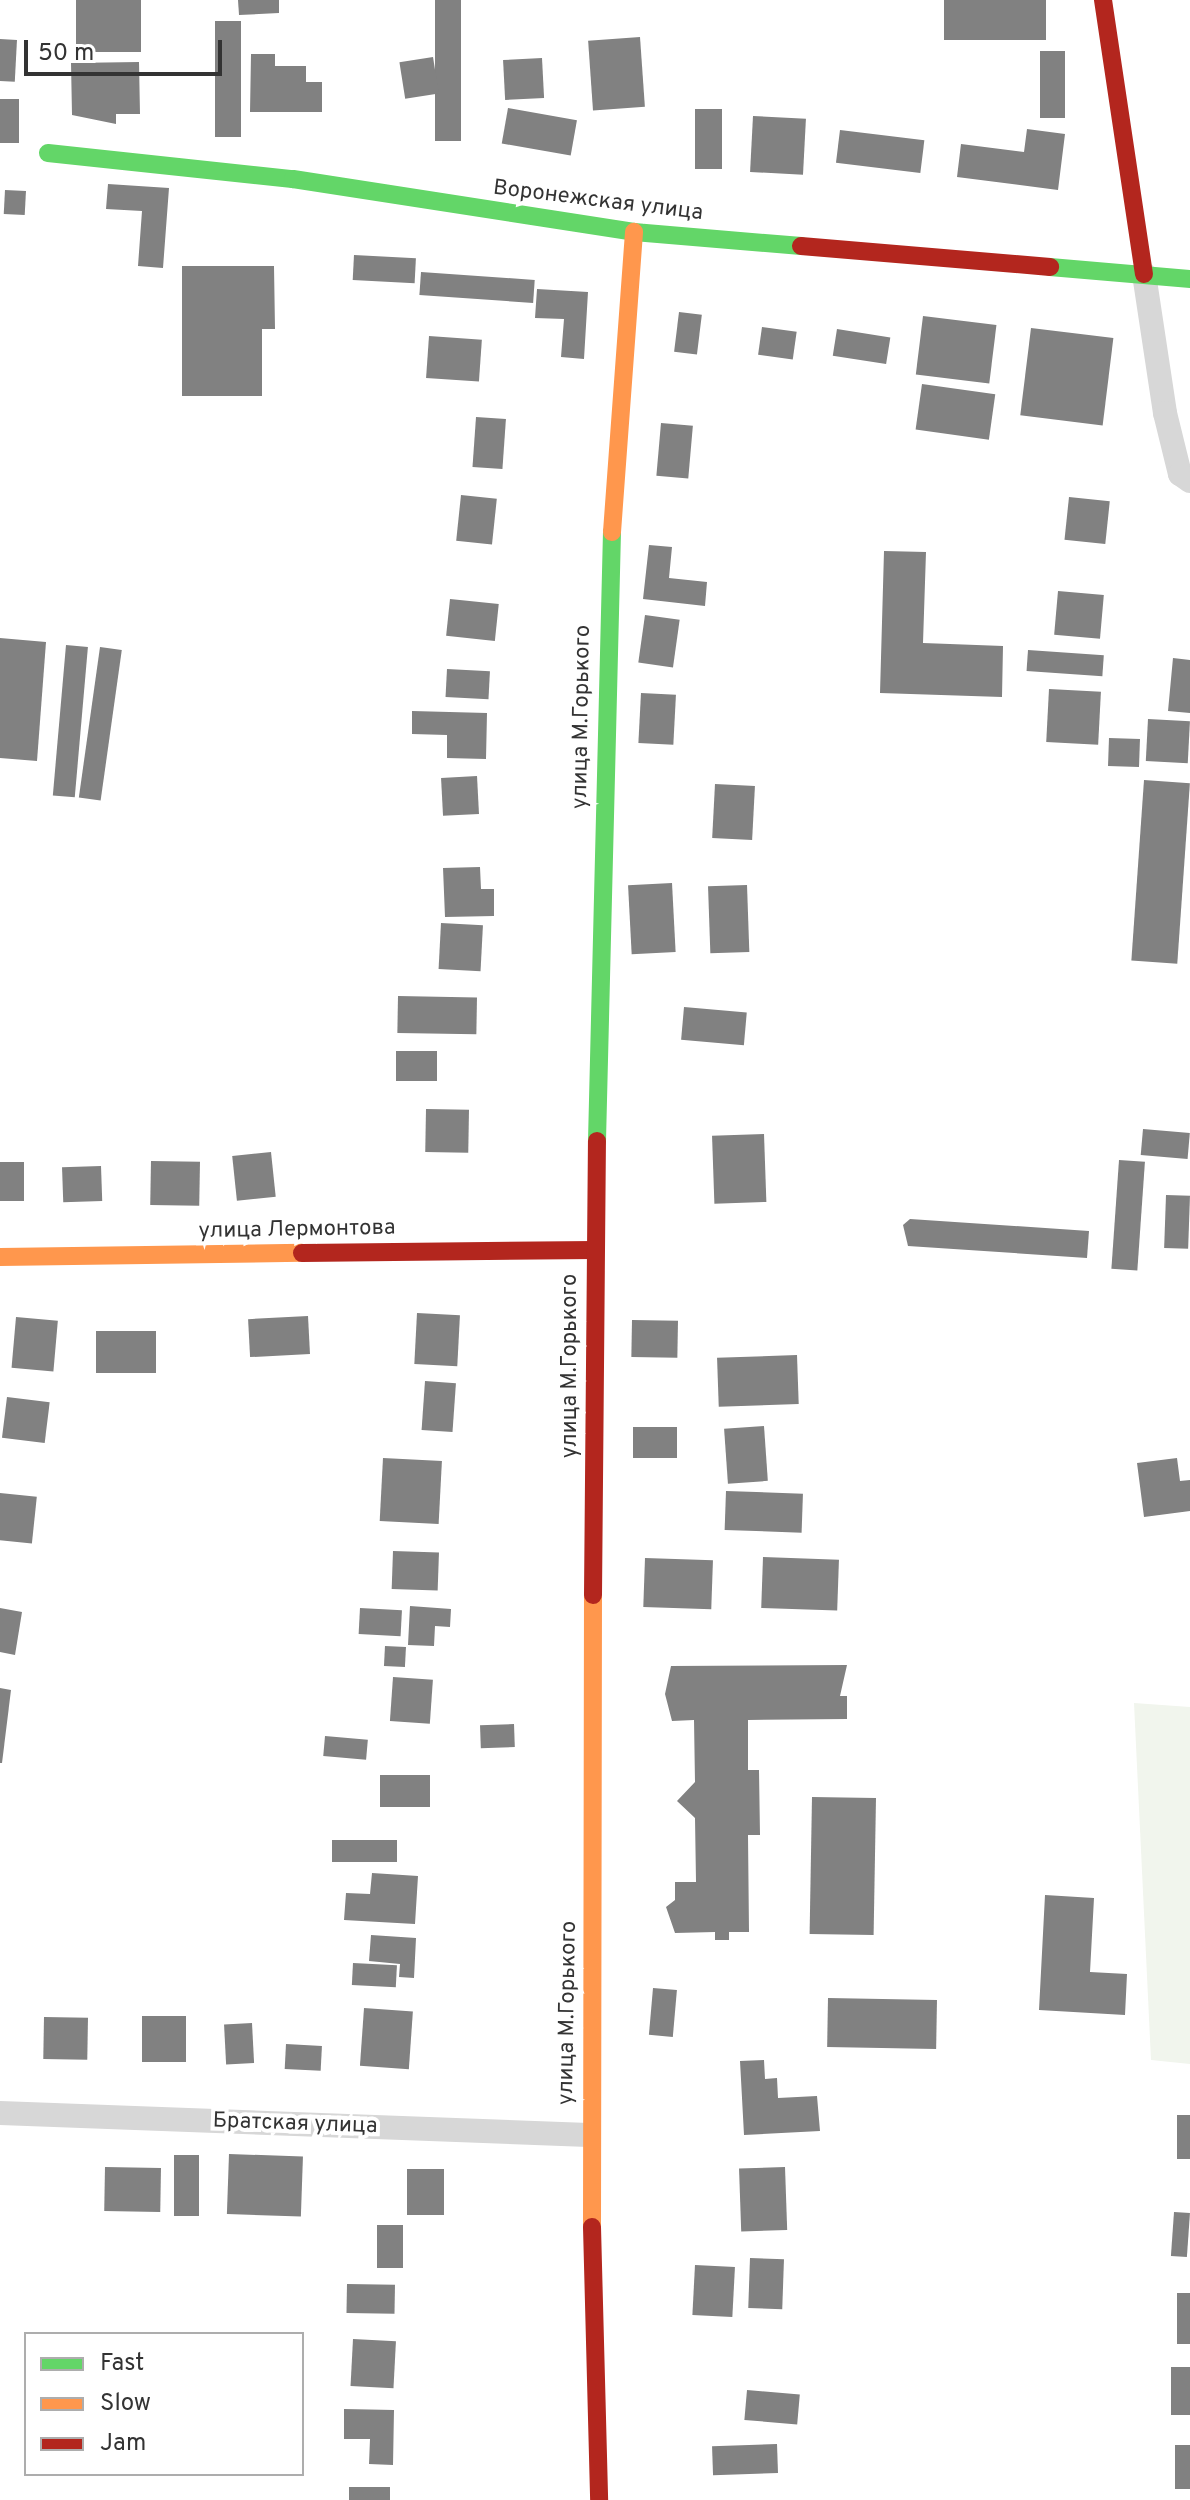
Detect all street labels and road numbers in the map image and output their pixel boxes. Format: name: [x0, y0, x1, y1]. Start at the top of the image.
street label: Воронежская улица: [491, 175, 705, 227]
street label: улица М.Горького: [567, 625, 597, 809]
street label: улица Лермонтова: [198, 1215, 396, 1245]
street label: улица М.Горького: [558, 1274, 584, 1458]
street label: улица М.Горького: [553, 1921, 583, 2105]
street label: Братская улица: [212, 2108, 378, 2140]

